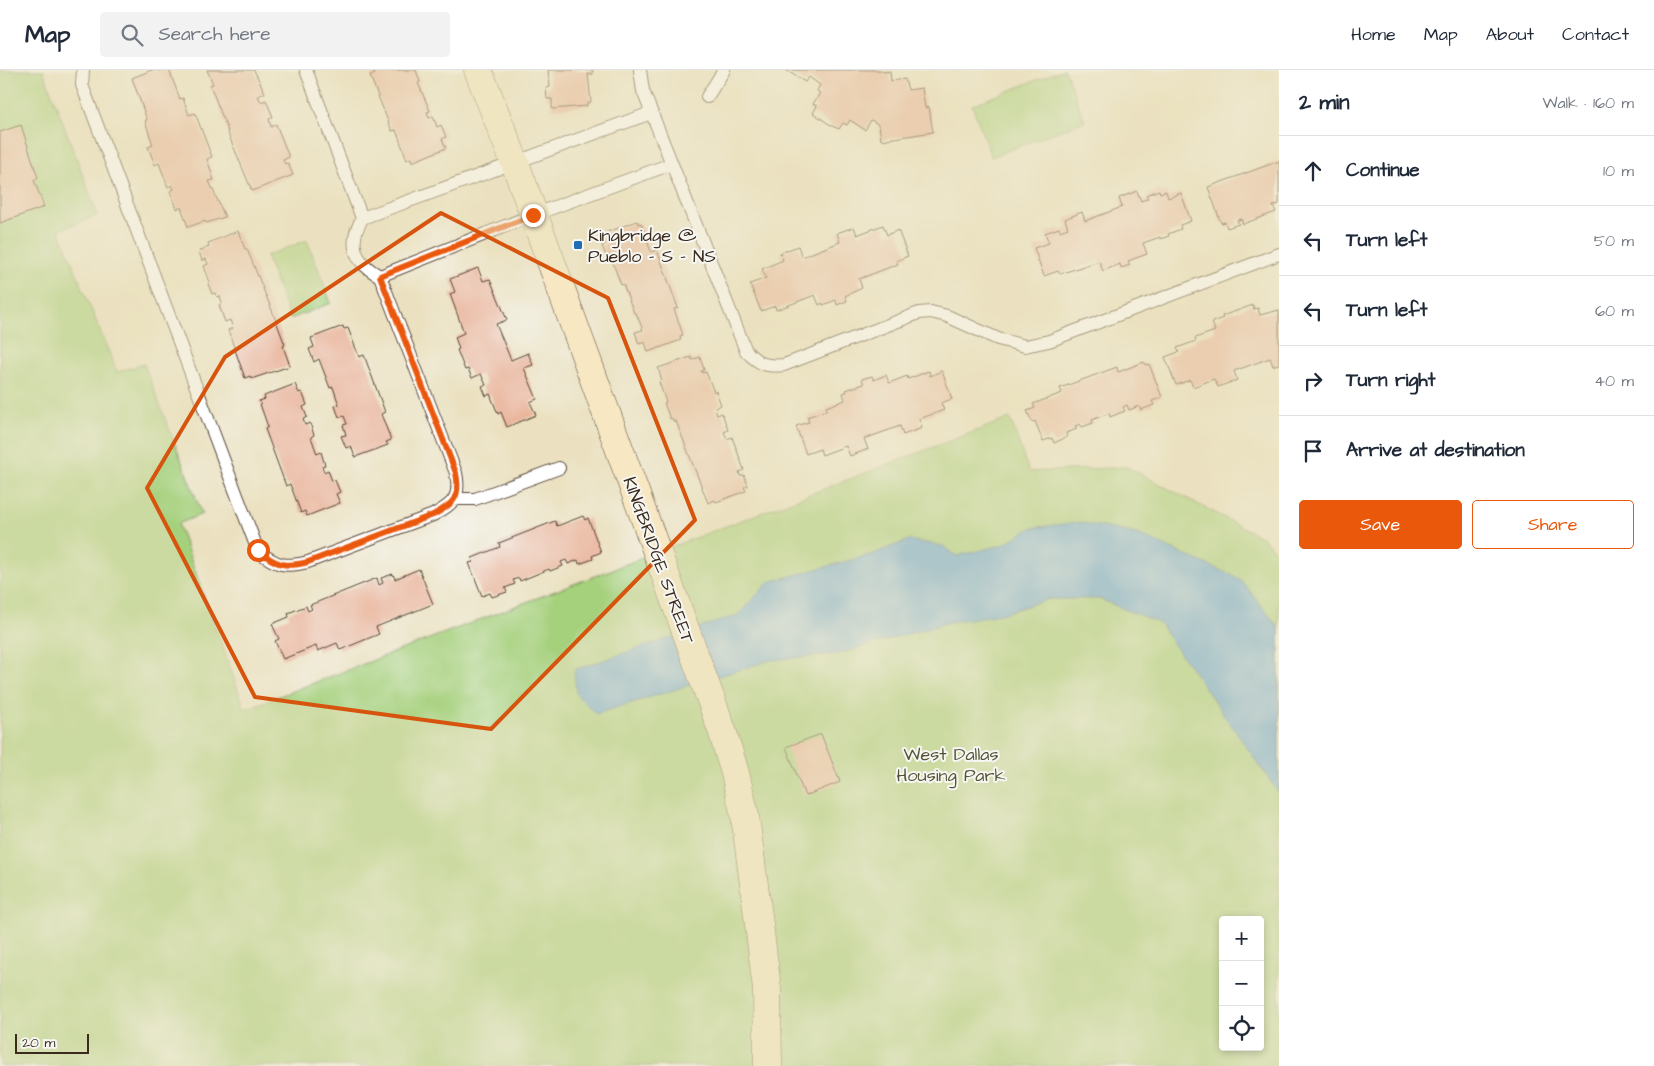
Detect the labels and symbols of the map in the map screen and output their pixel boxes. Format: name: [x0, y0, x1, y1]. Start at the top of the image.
route end: [522, 204, 545, 227]
place label: Kingbridge @ Pueblo - S - NS: [588, 223, 716, 269]
marker: Kingbridge @ Pueblo - S - NS: [572, 239, 584, 251]
street label: KINGBRIDGE STREET: [617, 473, 701, 648]
route start: [247, 539, 270, 562]
park label: West Dallas Housing Park: [896, 742, 1006, 789]
scale bar: [15, 1031, 89, 1054]

